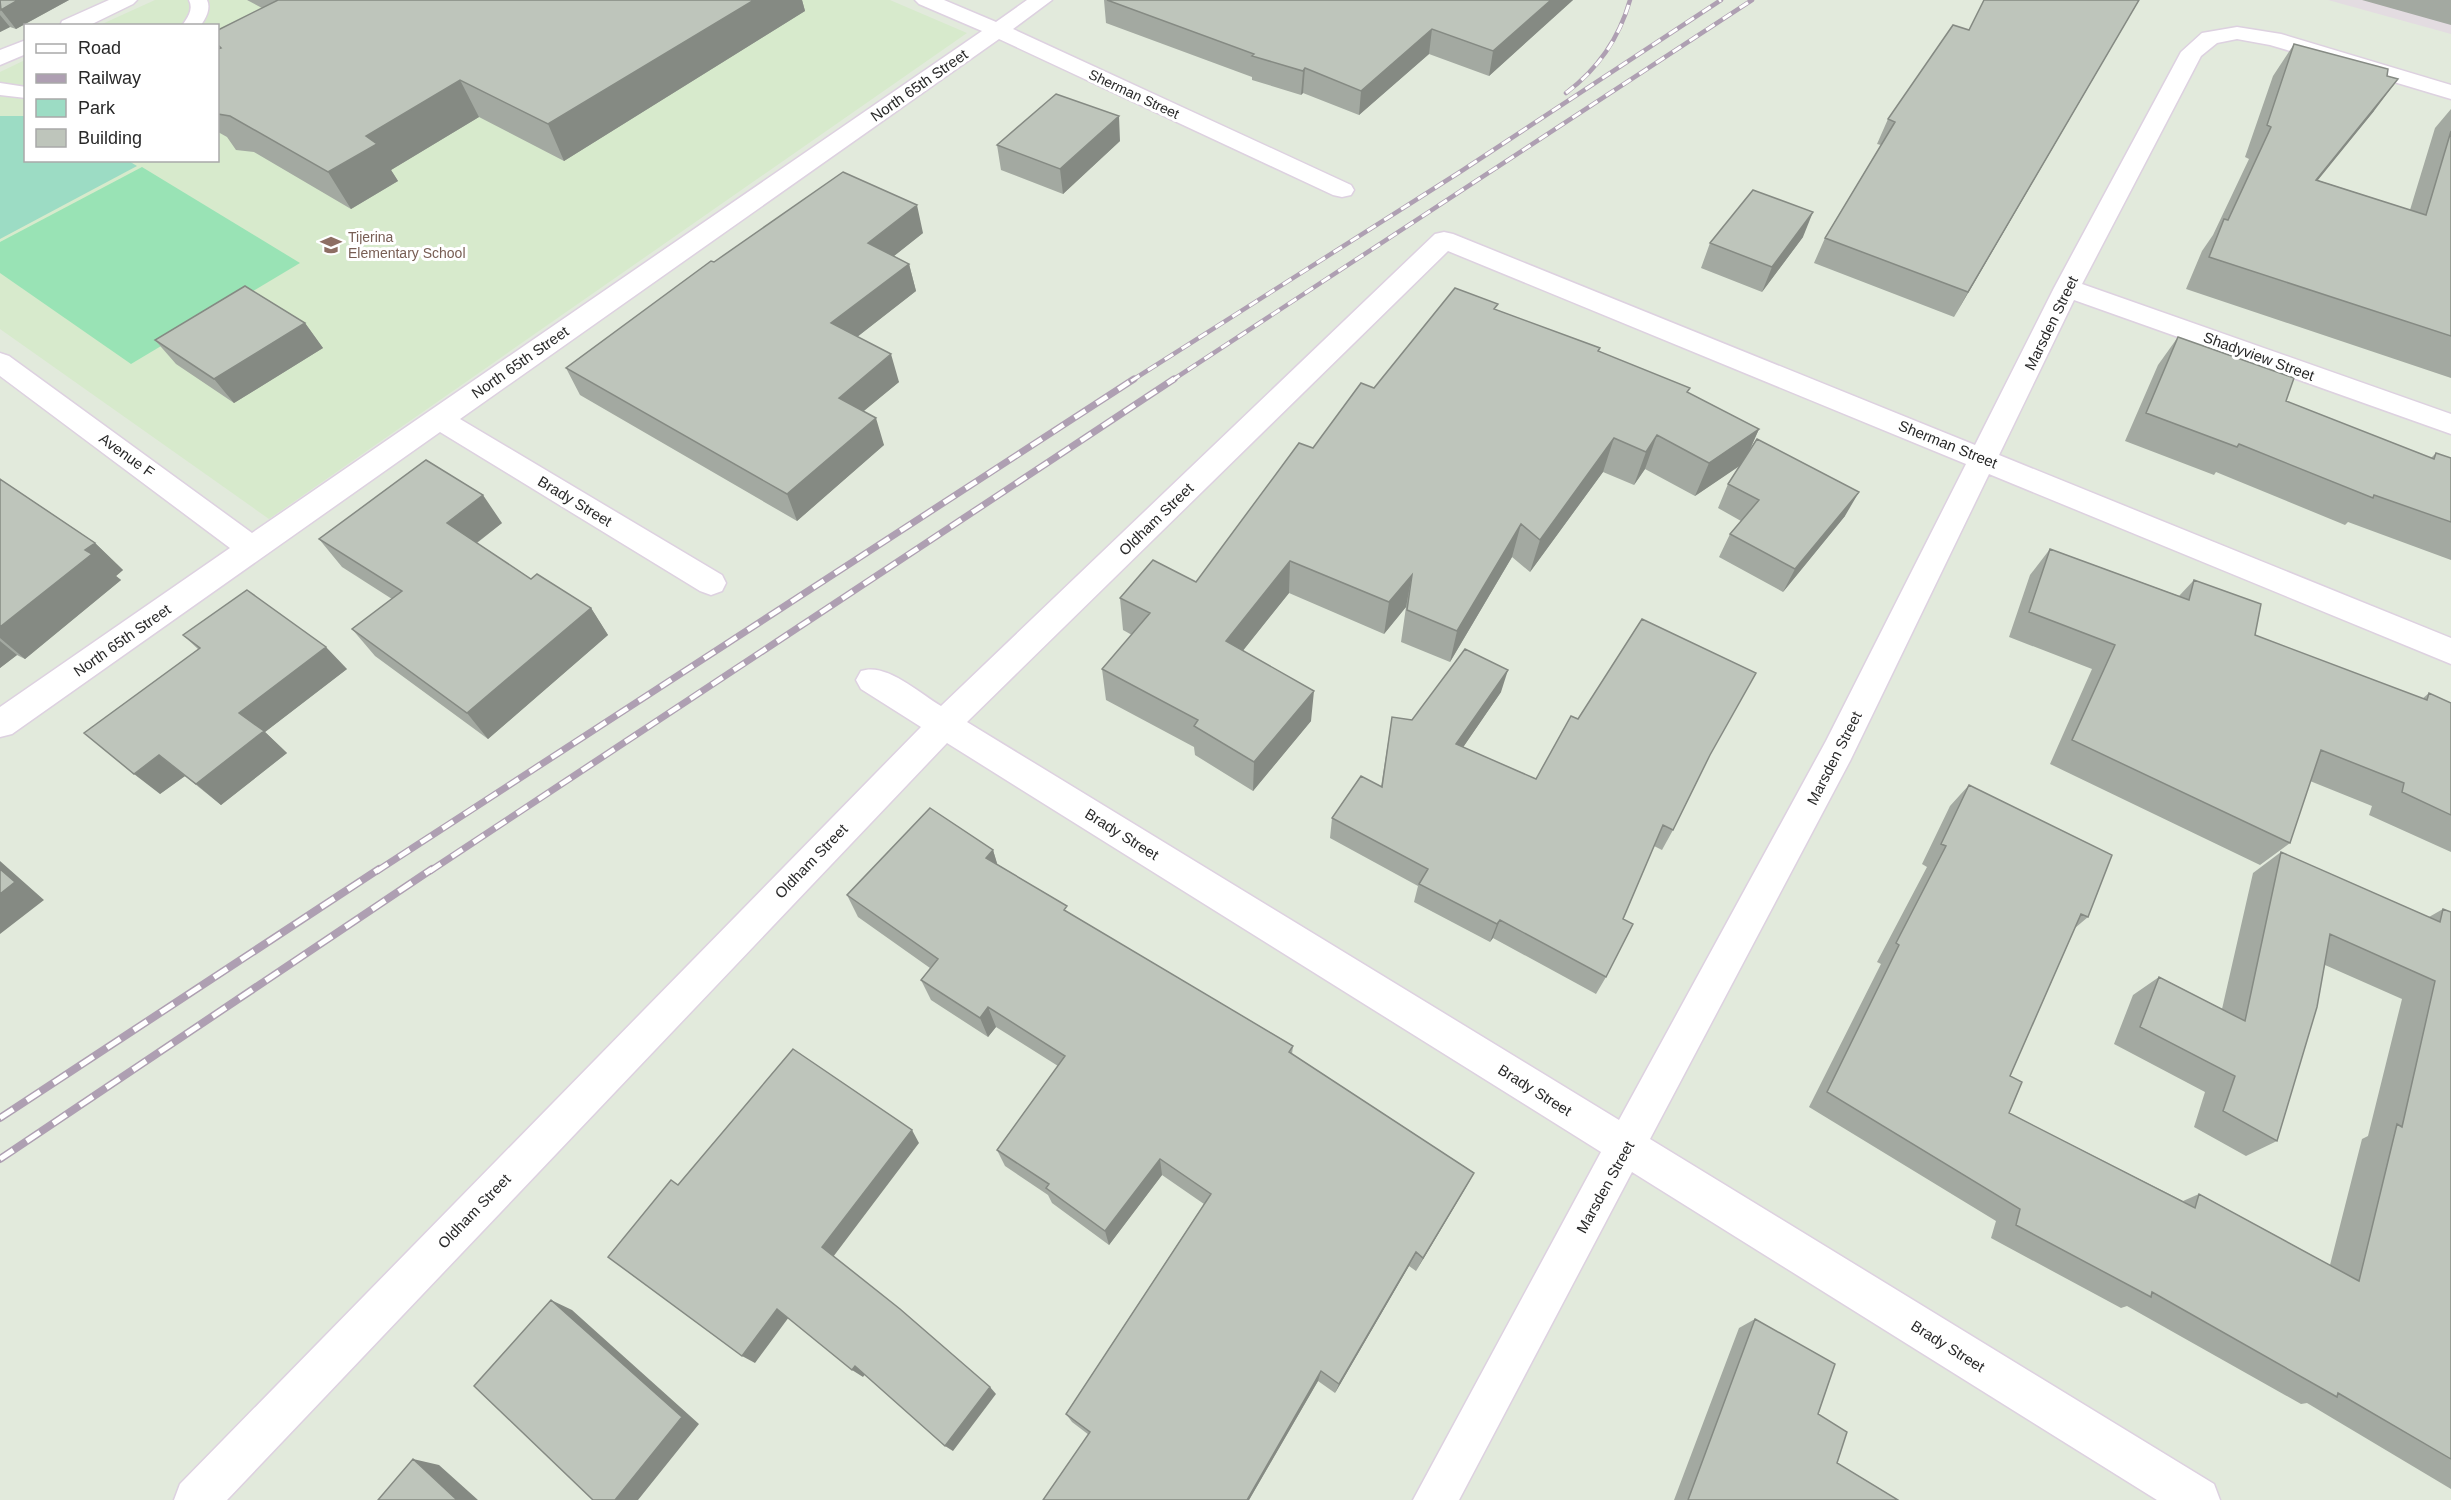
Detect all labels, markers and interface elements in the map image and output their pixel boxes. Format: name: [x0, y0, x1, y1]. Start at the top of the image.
legend: [24, 24, 219, 162]
text: Road: [78, 38, 121, 58]
street label: North 65th Street: [867, 45, 971, 125]
street label: Sherman Street: [1086, 66, 1182, 122]
text: Railway: [78, 68, 141, 88]
text: Park: [78, 98, 116, 118]
text: Building: [78, 128, 142, 148]
place label: Tijerina Elementary School: [348, 229, 466, 261]
school or university icon: Tijerina Elementary School: [319, 233, 343, 257]
street label: Marsden Street: [2021, 272, 2081, 373]
street label: North 65th Street: [468, 322, 572, 402]
street label: Shadyview Street: [2201, 328, 2318, 384]
street label: Sherman Street: [1896, 416, 2001, 472]
street label: Avenue F: [96, 429, 158, 481]
street label: Brady Street: [535, 472, 616, 530]
street label: Oldham Street: [1115, 479, 1197, 559]
street label: North 65th Street: [70, 600, 174, 680]
street label: Marsden Street: [1803, 708, 1865, 808]
street label: Brady Street: [1082, 805, 1163, 864]
street label: Oldham Street: [771, 820, 851, 902]
street label: Brady Street: [1495, 1061, 1576, 1120]
street label: Marsden Street: [1573, 1137, 1638, 1236]
street label: Oldham Street: [434, 1170, 514, 1252]
street label: Brady Street: [1908, 1317, 1989, 1376]

